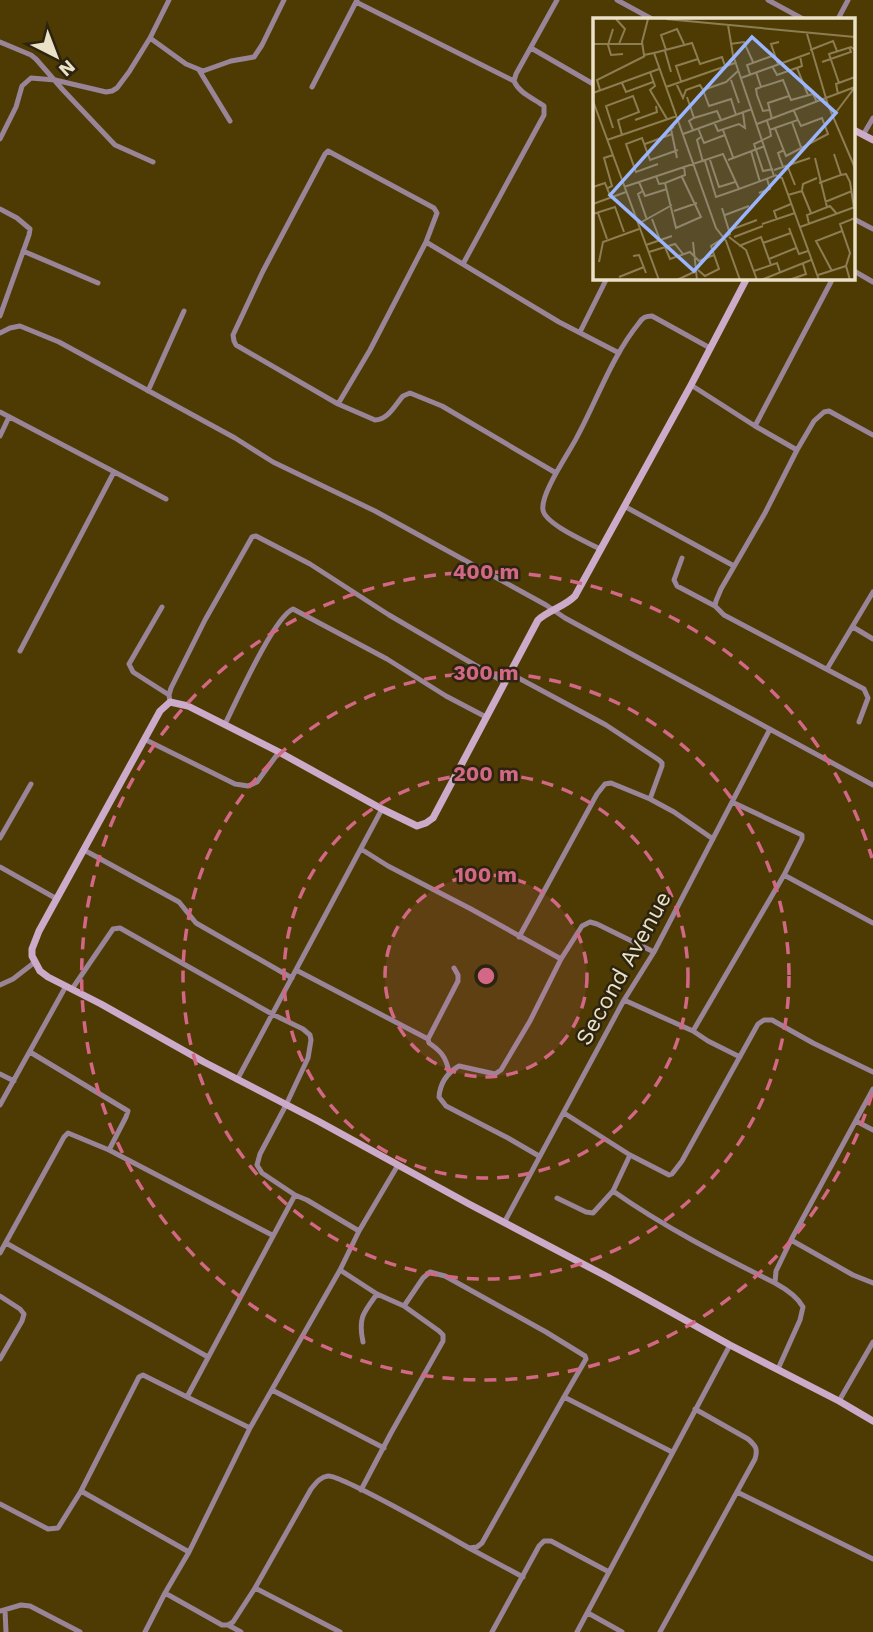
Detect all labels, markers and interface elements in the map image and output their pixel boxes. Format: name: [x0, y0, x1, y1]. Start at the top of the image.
inset map: [593, 18, 856, 280]
north arrow: [21, 21, 91, 91]
text: N: [54, 55, 80, 82]
text: 400 m: [453, 559, 519, 584]
text: 300 m: [453, 660, 519, 685]
text: 200 m: [453, 761, 519, 786]
text: 100 m: [455, 862, 517, 887]
street label: Second Avenue: [570, 887, 677, 1050]
centre of rings: [474, 964, 498, 988]

